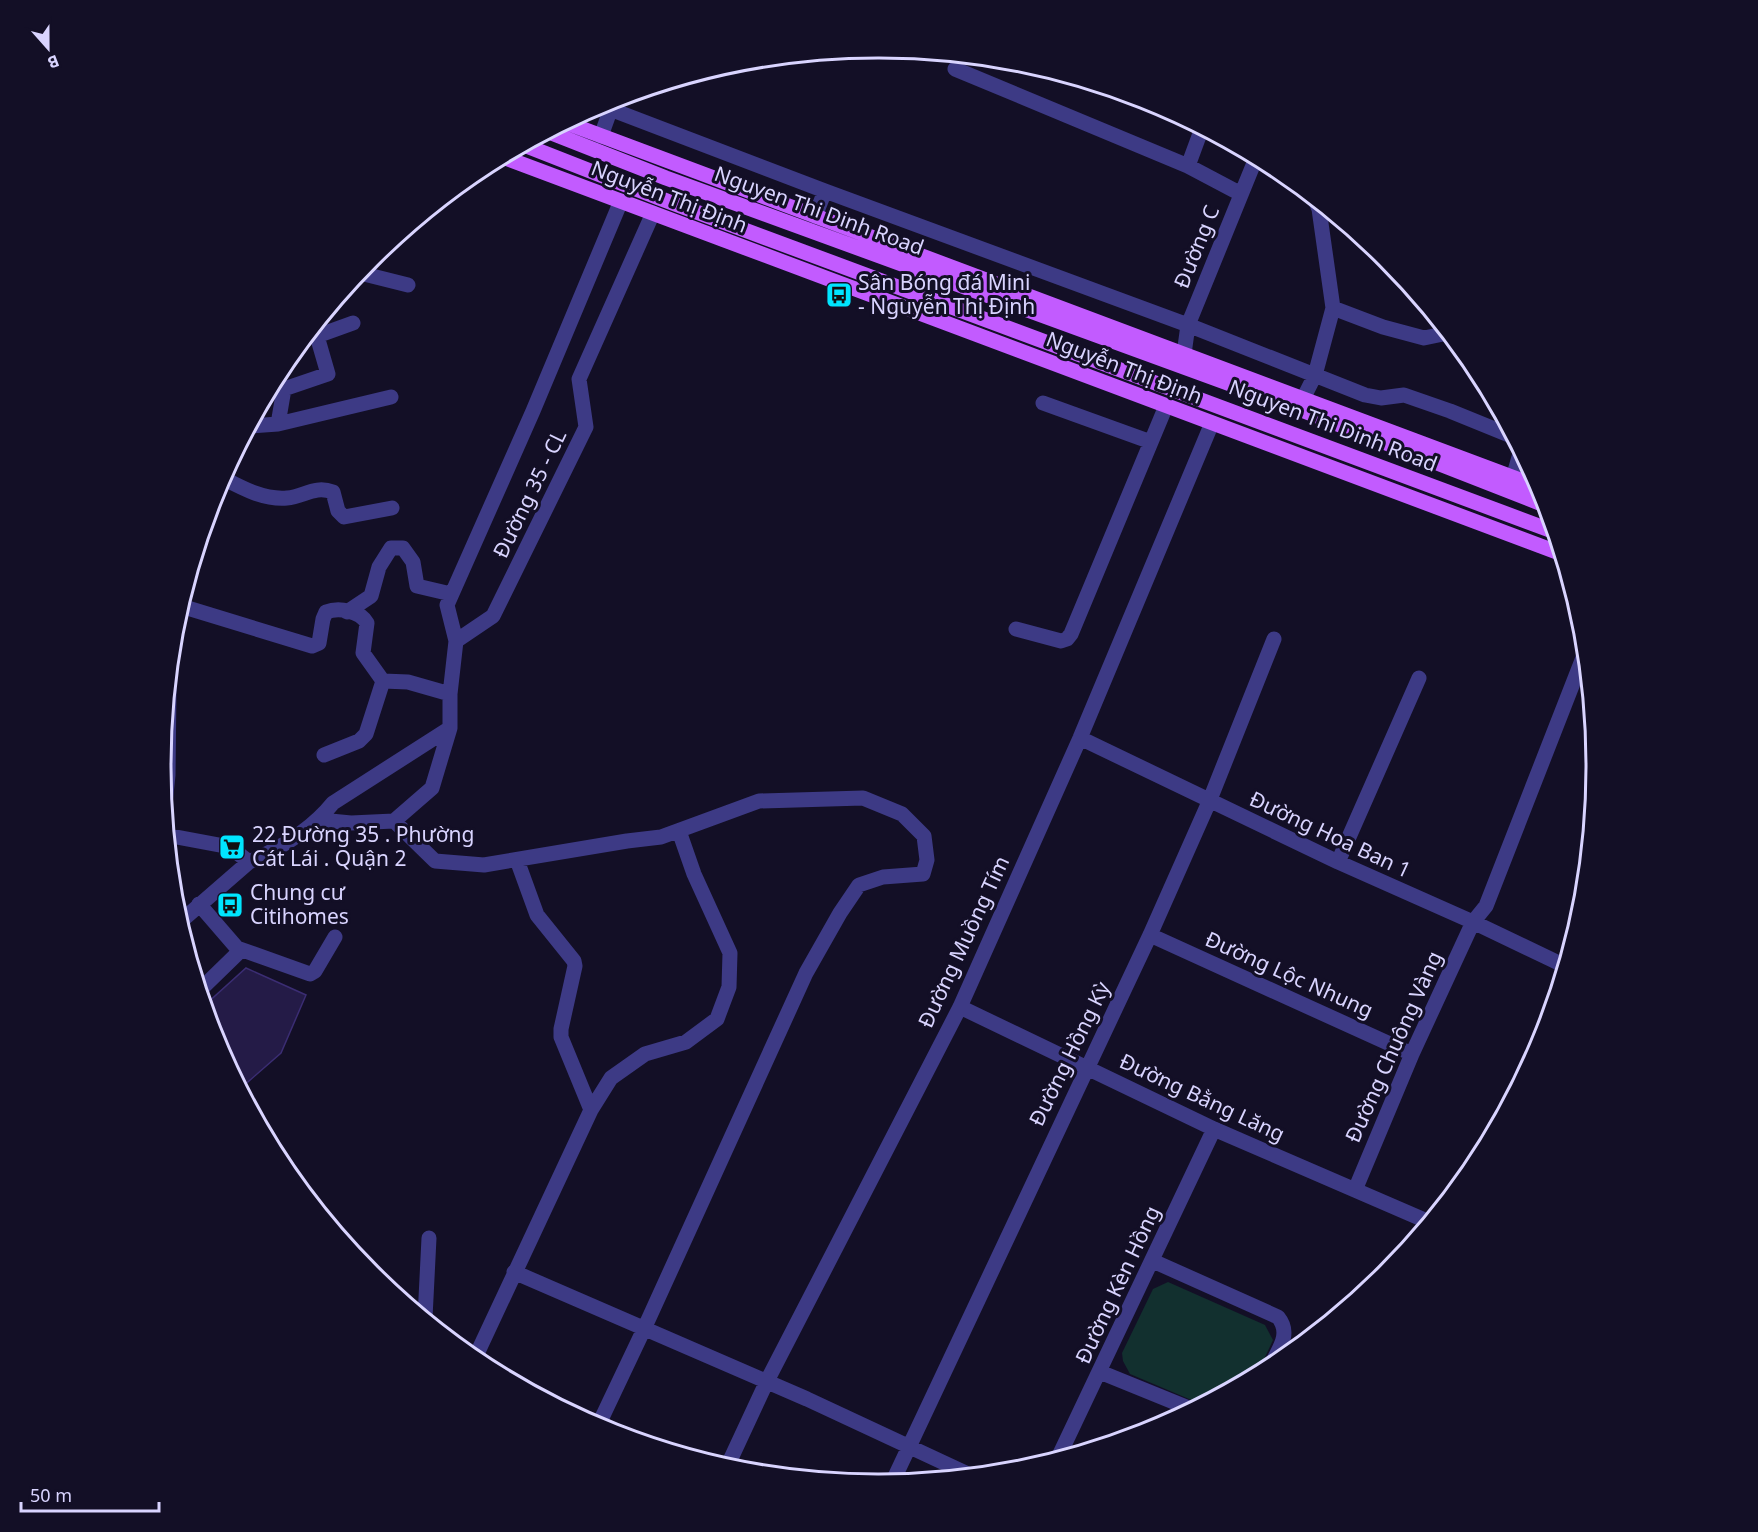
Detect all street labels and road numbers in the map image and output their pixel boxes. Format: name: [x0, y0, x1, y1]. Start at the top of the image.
street label: Nguyễn Thị Định: [587, 153, 751, 239]
street label: Nguyen Thi Dinh Road: [711, 159, 928, 261]
street label: Đường C: [1167, 201, 1225, 292]
street label: Nguyễn Thị Định: [1042, 324, 1206, 410]
street label: Nguyen Thi Dinh Road: [1225, 372, 1442, 478]
street label: Đường 35 - CL: [486, 425, 572, 563]
street label: Đường Hoa Ban 1: [1245, 784, 1416, 884]
street label: Đường Muồng Tím: [911, 851, 1015, 1032]
street label: Đường Lộc Nhung: [1201, 925, 1378, 1024]
street label: Đường Chuông Vàng: [1338, 946, 1448, 1147]
street label: Đường Hồng Kỳ: [1022, 977, 1116, 1130]
street label: Đường Bằng Lăng: [1115, 1047, 1290, 1148]
street label: Đường Kèn Hồng: [1068, 1201, 1166, 1368]

